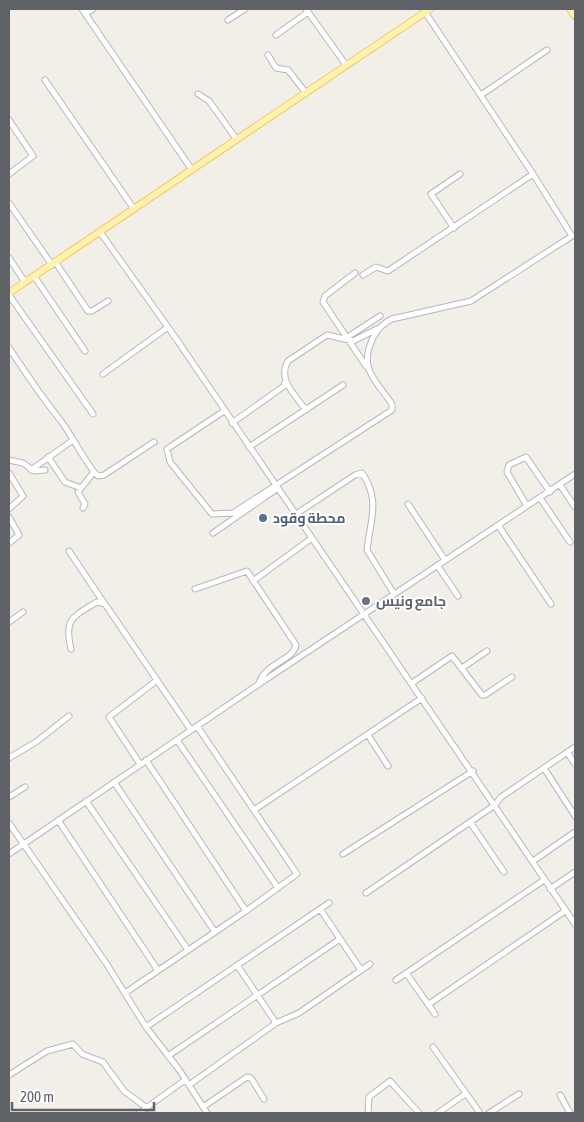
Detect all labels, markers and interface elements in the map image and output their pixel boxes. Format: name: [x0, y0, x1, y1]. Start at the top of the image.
place label: محطة وقود: [273, 510, 345, 527]
marker: محطة وقود: [257, 512, 269, 524]
place label: جامع ونيس: [376, 593, 446, 611]
marker: جامع ونيس: [360, 595, 372, 607]
scale bar: [12, 1080, 155, 1112]
text: 200 m: [20, 1088, 54, 1105]

